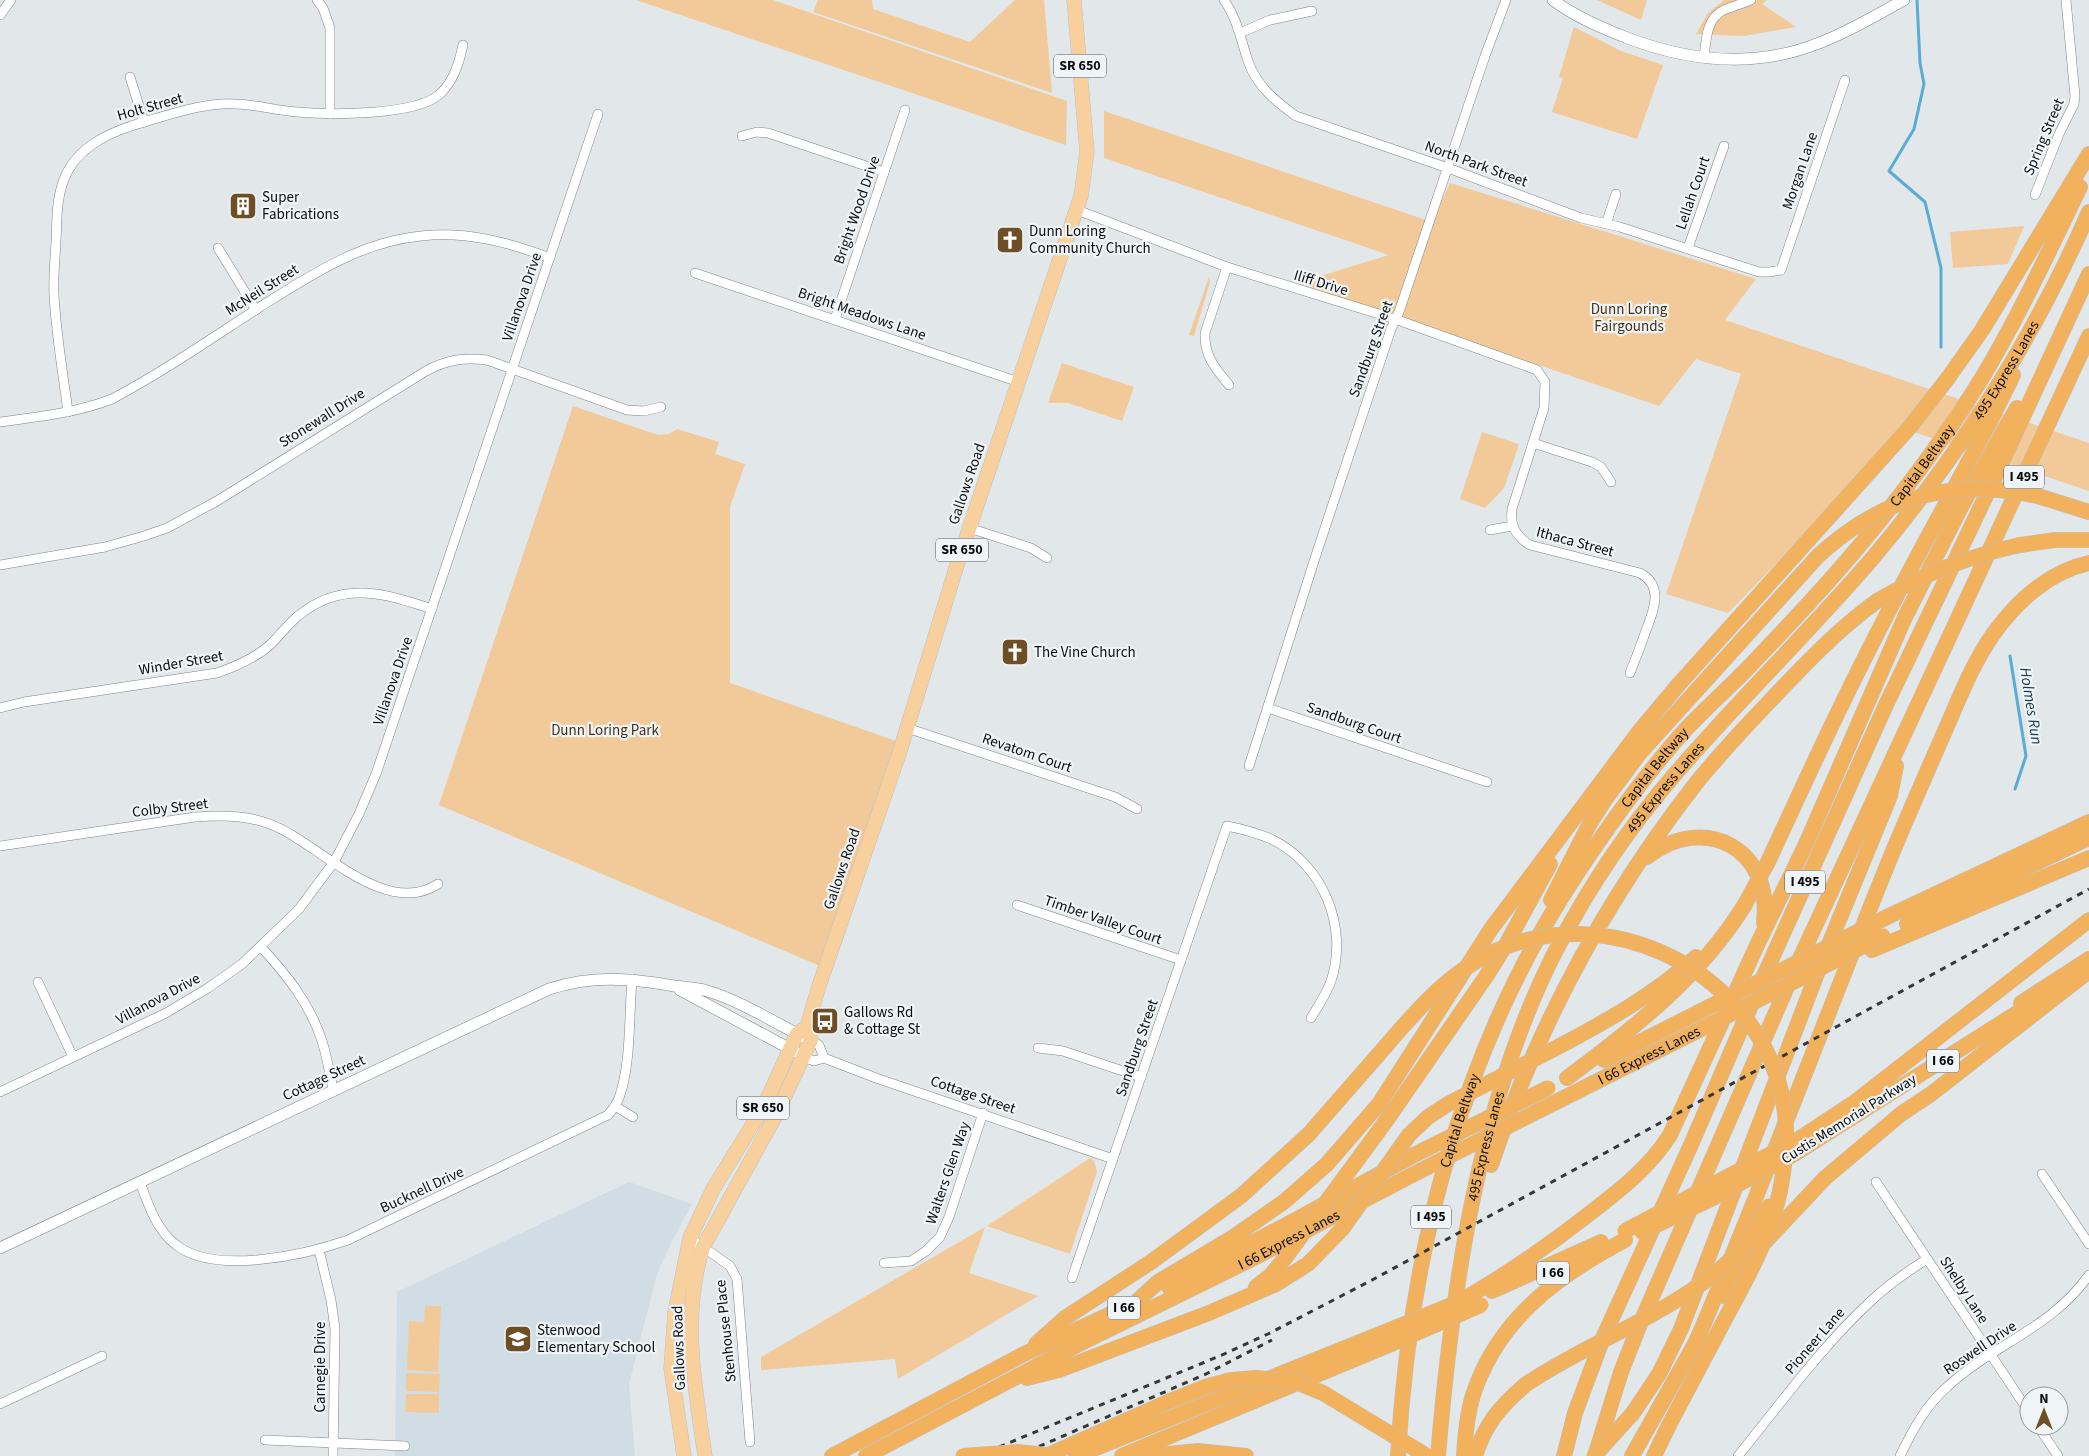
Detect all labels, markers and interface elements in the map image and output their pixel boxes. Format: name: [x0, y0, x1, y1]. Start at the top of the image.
road number: SR 650: [1054, 54, 1106, 78]
street label: Holt Street: [115, 88, 185, 126]
street label: Spring Street: [2018, 95, 2070, 179]
street label: Morgan Lane: [1777, 129, 1823, 213]
street label: North Park Street: [1422, 136, 1530, 192]
street label: Bright Wood Drive: [829, 153, 885, 267]
street label: Lellah Court: [1671, 154, 1715, 232]
place label: Super Fabrications: [262, 187, 339, 225]
building icon: Super Fabrications: [228, 191, 258, 221]
place label: Dunn Loring Community Church: [1029, 221, 1151, 259]
church icon: Dunn Loring Community Church: [995, 225, 1025, 255]
street label: Villanova Drive: [497, 250, 547, 344]
street label: McNeil Street: [221, 259, 303, 321]
street label: Iliff Drive: [1291, 265, 1351, 301]
street label: Bright Meadows Lane: [795, 282, 929, 346]
street label: Sandburg Street: [1344, 298, 1398, 400]
park label: Dunn Loring Fairgounds: [1591, 299, 1668, 337]
street label: 495 Express Lanes: [1968, 317, 2044, 424]
street label: Stonewall Drive: [275, 383, 369, 453]
street label: Capital Beltway: [1884, 420, 1959, 511]
street label: Gallows Road: [943, 440, 991, 528]
road number: I 495: [2004, 466, 2044, 488]
street label: Ithaca Street: [1534, 522, 1616, 562]
road number: SR 650: [936, 538, 988, 562]
street label: Villanova Drive: [368, 634, 418, 728]
church icon: The Vine Church: [1000, 637, 1030, 667]
place label: The Vine Church: [1034, 642, 1136, 663]
street label: Winder Street: [137, 645, 225, 681]
water label: Holmes Run: [2014, 666, 2048, 746]
street label: Sandburg Court: [1304, 697, 1404, 749]
park label: Dunn Loring Park: [551, 720, 659, 741]
street label: Capital Beltway: [1616, 723, 1693, 812]
street label: Revatom Court: [979, 728, 1075, 778]
street label: 495 Express Lanes: [1621, 737, 1709, 838]
street label: Colby Street: [131, 793, 209, 823]
street label: Gallows Road: [818, 825, 866, 913]
road number: I 495: [1785, 870, 1825, 894]
street label: Timber Valley Court: [1041, 890, 1165, 950]
street label: Villanova Drive: [112, 968, 204, 1030]
street label: Sandburg Street: [1111, 996, 1163, 1100]
place label: Gallows Rd & Cottage St: [844, 1002, 920, 1040]
bus stop icon: Gallows Rd & Cottage St: [810, 1006, 840, 1036]
street label: I 66 Express Lanes: [1594, 1021, 1704, 1090]
street label: Cottage Street: [279, 1050, 369, 1106]
road number: I 66: [1927, 1050, 1959, 1072]
street label: Custis Memorial Parkway: [1777, 1069, 1921, 1169]
street label: Cottage Street: [928, 1071, 1018, 1119]
street label: Capital Beltway: [1434, 1071, 1485, 1170]
street label: 495 Express Lanes: [1462, 1088, 1510, 1203]
road number: SR 650: [737, 1096, 789, 1120]
street label: Walters Glen Way: [921, 1119, 975, 1227]
street label: Bucknell Drive: [377, 1161, 467, 1219]
street label: I 66 Express Lanes: [1234, 1204, 1343, 1275]
road number: I 495: [1411, 1206, 1451, 1228]
street label: Shelby Lane: [1934, 1252, 1994, 1328]
road number: I 66: [1537, 1262, 1569, 1284]
street label: Stenhouse Place: [710, 1279, 742, 1383]
road number: I 66: [1108, 1296, 1140, 1320]
street label: Pioneer Lane: [1780, 1303, 1850, 1379]
street label: Gallows Road: [667, 1305, 691, 1391]
street label: Roswell Drive: [1939, 1316, 2021, 1380]
place label: Stenwood Elementary School: [537, 1320, 655, 1358]
street label: Carnegie Drive: [310, 1321, 331, 1413]
school or university icon: Stenwood Elementary School: [503, 1324, 533, 1354]
north arrow: [2019, 1386, 2069, 1436]
text: N: [2039, 1389, 2049, 1409]

